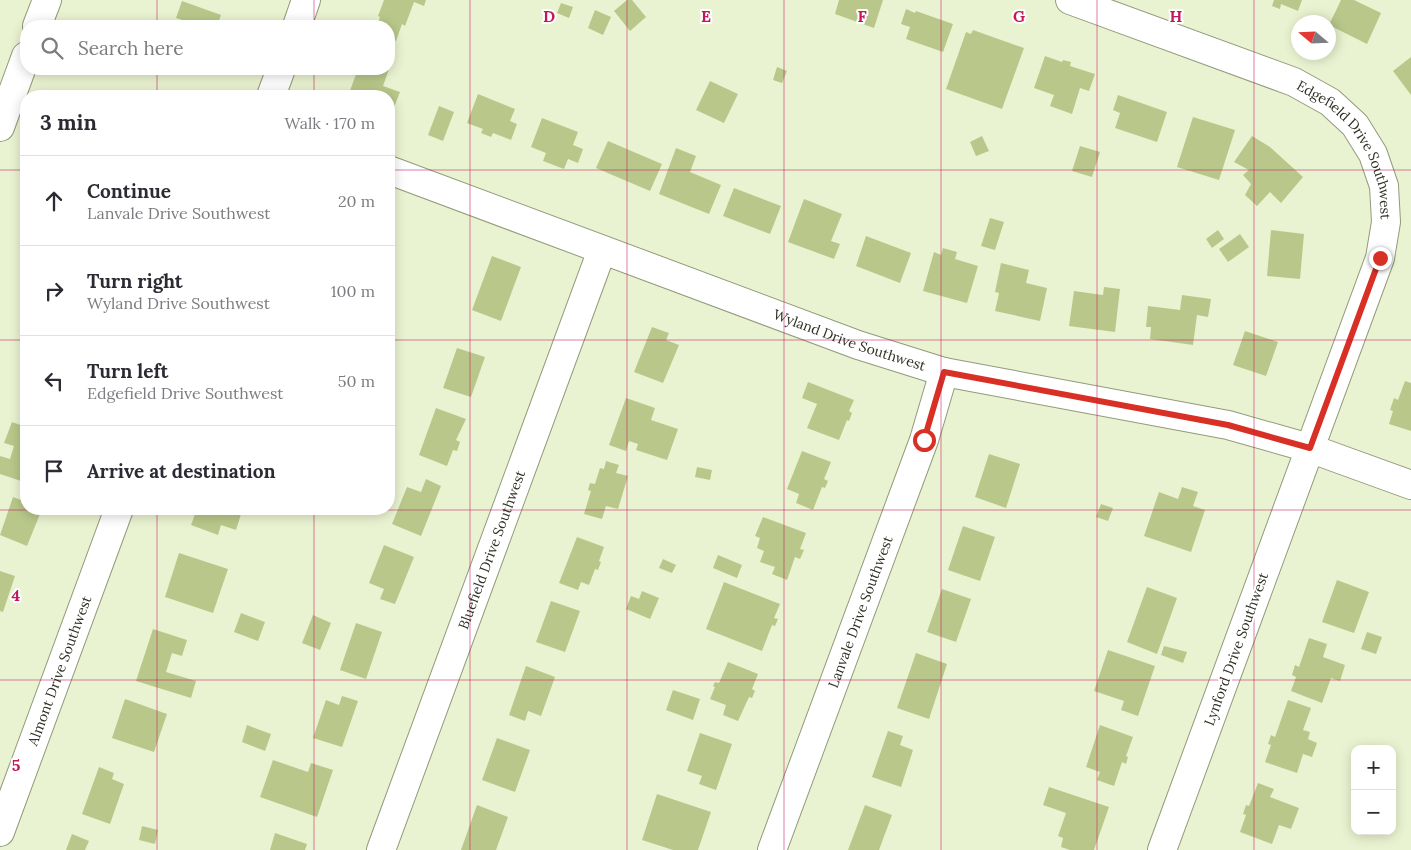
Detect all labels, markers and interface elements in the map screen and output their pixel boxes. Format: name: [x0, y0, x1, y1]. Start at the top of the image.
text: D: [543, 6, 555, 26]
text: E: [701, 6, 711, 26]
text: F: [857, 6, 867, 26]
text: G: [1013, 6, 1025, 26]
text: H: [1170, 6, 1183, 26]
north arrow: [1291, 15, 1336, 60]
search box: [20, 20, 395, 75]
icon: search: [38, 34, 66, 62]
text: Search here: [78, 36, 184, 60]
street label: Edgefield Drive Southwest: [1293, 76, 1395, 220]
text: 3 min: [40, 109, 97, 136]
text: Walk · 170 m: [284, 113, 375, 133]
text: Continue: [87, 179, 171, 203]
icon: ahead: [40, 187, 68, 215]
text: 20 m: [338, 191, 375, 211]
text: Lanvale Drive Southwest: [87, 203, 271, 223]
route end: [1369, 247, 1392, 270]
text: Turn right: [87, 269, 183, 293]
icon: right: [40, 277, 68, 305]
text: 100 m: [331, 281, 375, 301]
text: Wyland Drive Southwest: [87, 293, 270, 313]
street label: Wyland Drive Southwest: [771, 305, 929, 375]
text: Turn left: [87, 359, 168, 383]
icon: left: [40, 367, 68, 395]
text: 50 m: [338, 371, 375, 391]
text: Edgefield Drive Southwest: [87, 383, 284, 403]
route start: [913, 429, 936, 452]
icon: arrive: [40, 457, 68, 485]
text: Arrive at destination: [87, 459, 276, 483]
street label: Bluefield Drive Southwest: [454, 467, 529, 632]
street label: Lanvale Drive Southwest: [824, 533, 897, 690]
street label: Lynford Drive Southwest: [1200, 569, 1272, 728]
text: 4: [12, 585, 21, 605]
street label: Almont Drive Southwest: [23, 593, 95, 749]
map controls: [1351, 745, 1396, 835]
button: +: [1351, 745, 1396, 790]
text: 5: [12, 755, 21, 775]
button: −: [1351, 790, 1396, 835]

